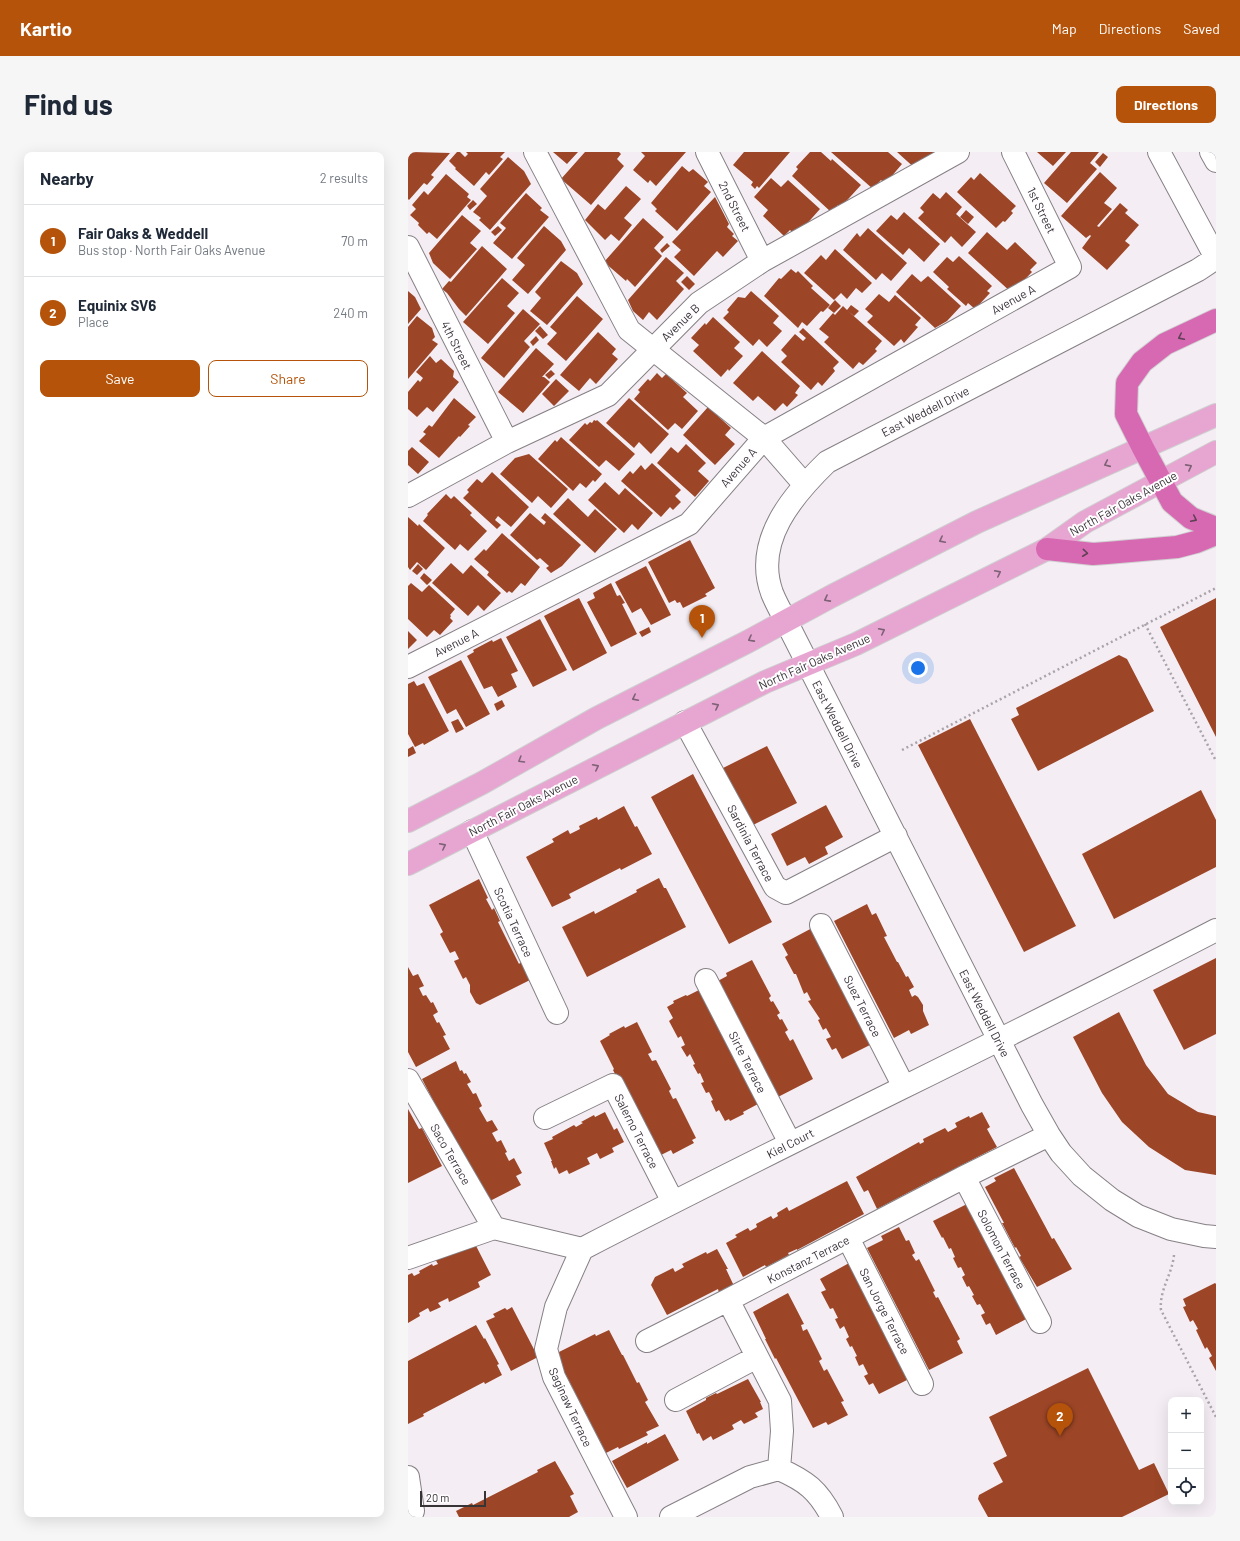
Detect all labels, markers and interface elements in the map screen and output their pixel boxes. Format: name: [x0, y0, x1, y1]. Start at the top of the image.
text: Kartio: [20, 17, 72, 40]
text: Map: [1052, 20, 1077, 37]
text: Directions: [1099, 20, 1161, 37]
text: Saved: [1183, 20, 1220, 37]
button: Directions: [1116, 86, 1216, 123]
text: Find us: [24, 87, 113, 121]
text: Nearby: [40, 168, 94, 188]
text: 2 results: [320, 170, 368, 186]
street label: 2nd Street: [716, 179, 754, 233]
street label: 1st Street: [1025, 185, 1059, 235]
text: Fair Oaks & Weddell: [78, 224, 208, 242]
text: 1: [51, 233, 55, 249]
text: 70 m: [341, 233, 368, 249]
text: Bus stop · North Fair Oaks Avenue: [78, 242, 265, 258]
street label: Avenue A: [989, 281, 1037, 317]
text: Equinix SV6: [78, 296, 156, 314]
street label: Avenue B: [658, 300, 702, 344]
text: 2: [49, 305, 57, 321]
text: 240 m: [333, 305, 368, 321]
text: Place: [78, 314, 109, 330]
street label: 4th Street: [439, 318, 475, 372]
one-way arrow: [1177, 332, 1185, 340]
button: Save: [40, 360, 200, 397]
button: Share: [208, 360, 368, 397]
street label: East Weddell Drive: [879, 383, 971, 439]
street label: Avenue A: [717, 444, 759, 490]
one-way arrow: [1104, 459, 1111, 467]
one-way arrow: [1185, 464, 1193, 471]
street label: North Fair Oaks Avenue: [1067, 468, 1179, 538]
one-way arrow: [1190, 514, 1198, 522]
one-way arrow: [939, 535, 946, 542]
one-way arrow: [1082, 548, 1088, 557]
one-way arrow: [994, 570, 1001, 578]
one-way arrow: [823, 594, 831, 602]
pin: 1: [689, 605, 715, 638]
street label: Avenue A: [432, 625, 480, 659]
one-way arrow: [877, 628, 885, 636]
street label: North Fair Oaks Avenue: [756, 630, 872, 692]
one-way arrow: [748, 635, 755, 642]
your location: [908, 658, 928, 678]
street label: East Weddell Drive: [810, 678, 866, 770]
one-way arrow: [632, 694, 640, 701]
one-way arrow: [711, 704, 719, 711]
one-way arrow: [518, 756, 525, 763]
one-way arrow: [591, 765, 599, 772]
street label: North Fair Oaks Avenue: [466, 771, 580, 839]
street label: Sardinia Terrace: [725, 802, 777, 884]
one-way arrow: [438, 843, 446, 851]
street label: Scotia Terrace: [492, 885, 536, 959]
street label: East Weddell Drive: [957, 967, 1013, 1059]
street label: Suez Terrace: [841, 973, 885, 1039]
street label: Sirte Terrace: [726, 1029, 770, 1095]
street label: Salerno Terrace: [612, 1091, 662, 1171]
street label: Saco Terrace: [428, 1121, 474, 1187]
street label: Kiel Court: [764, 1125, 816, 1161]
street label: Solomon Terrace: [975, 1207, 1029, 1291]
street label: Konstanz Terrace: [765, 1232, 851, 1286]
street label: San Jorge Terrace: [857, 1266, 913, 1356]
street label: Saginaw Terrace: [546, 1365, 596, 1449]
map controls: [1168, 1397, 1204, 1505]
button: +: [1168, 1397, 1204, 1433]
pin: 2: [1047, 1403, 1073, 1436]
button: −: [1168, 1433, 1204, 1469]
button: locate: [1168, 1469, 1204, 1505]
scale bar: [420, 1489, 486, 1508]
text: 20 m: [426, 1491, 449, 1504]

